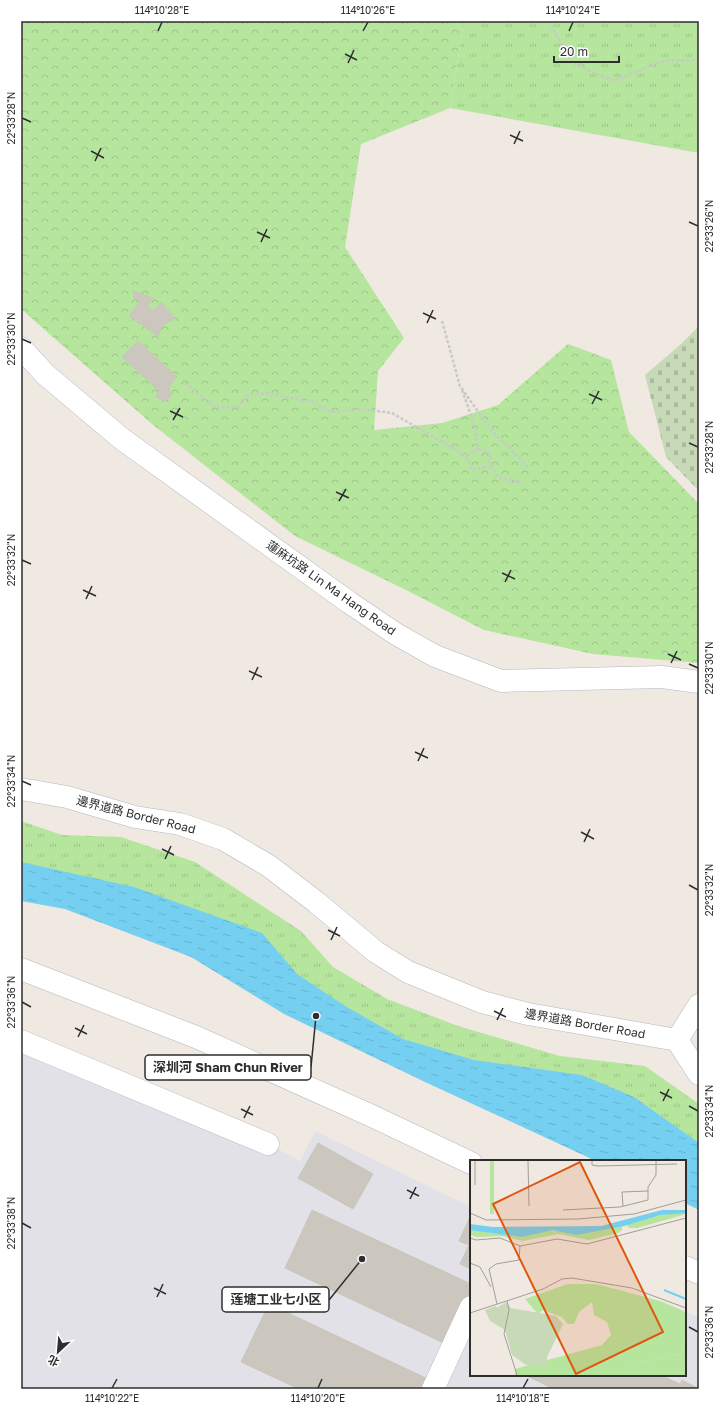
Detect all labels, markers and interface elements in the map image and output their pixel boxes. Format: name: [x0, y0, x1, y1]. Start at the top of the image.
text: 114°10'28"E: [135, 4, 189, 16]
text: 114°10'26"E: [341, 4, 395, 16]
text: 114°10'24"E: [546, 4, 600, 16]
scale bar: [554, 38, 619, 64]
text: 20 m: [560, 44, 588, 59]
text: 22°33'28"N: [5, 92, 17, 144]
text: 22°33'26"N: [703, 200, 715, 252]
text: 22°33'30"N: [5, 313, 17, 365]
text: 22°33'28"N: [703, 421, 715, 473]
text: 22°33'32"N: [5, 534, 17, 586]
street label: 蓮麻坑路 Lin Ma Hang Road: [264, 537, 399, 638]
text: 22°33'30"N: [703, 642, 715, 694]
text: 22°33'34"N: [5, 755, 17, 807]
street label: 邊界道路 Border Road: [75, 792, 197, 837]
text: 22°33'32"N: [703, 864, 715, 916]
text: 22°33'36"N: [5, 976, 17, 1028]
street label: 邊界道路 Border Road: [524, 1006, 647, 1042]
callout: 深圳河 Sham Chun River: [145, 1055, 311, 1080]
text: 深圳河 Sham Chun River: [153, 1059, 303, 1075]
text: 22°33'34"N: [703, 1085, 715, 1137]
inset map: [470, 1160, 686, 1376]
text: 22°33'38"N: [5, 1197, 17, 1249]
callout: 莲塘工业七小区: [222, 1287, 329, 1312]
text: 莲塘工业七小区: [230, 1291, 322, 1307]
text: 22°33'36"N: [703, 1306, 715, 1358]
north arrow: [38, 1332, 78, 1372]
text: 北: [46, 1353, 61, 1370]
text: 114°10'22"E: [85, 1392, 139, 1404]
text: 114°10'20"E: [291, 1392, 345, 1404]
text: 114°10'18"E: [496, 1392, 550, 1404]

